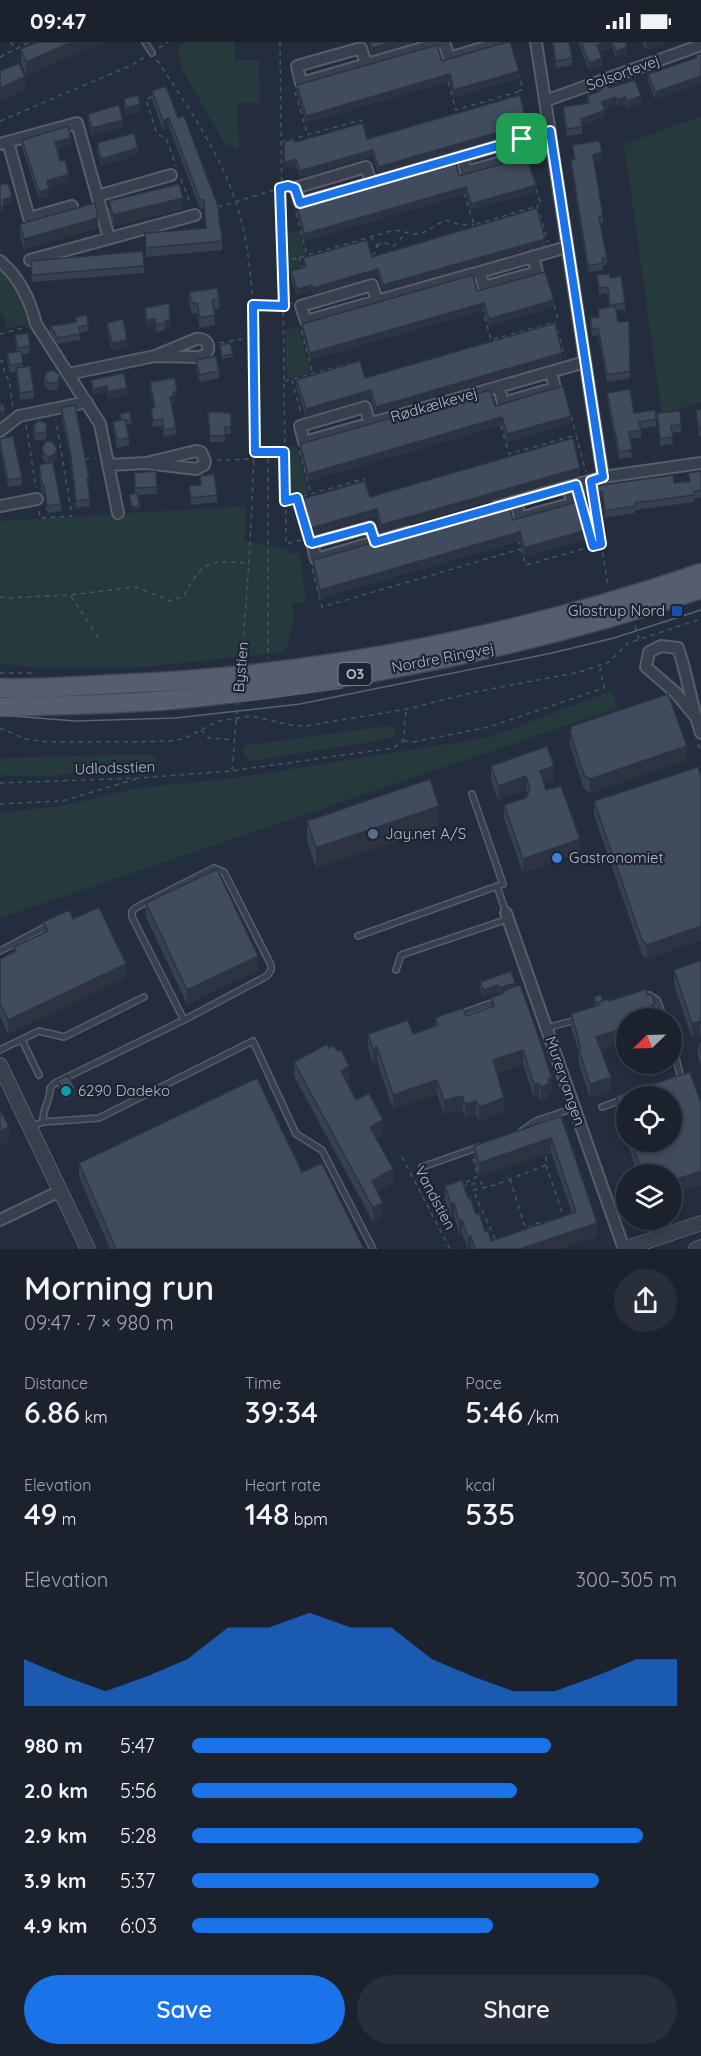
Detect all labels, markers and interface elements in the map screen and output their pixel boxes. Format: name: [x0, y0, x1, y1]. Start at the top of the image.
text: 09:47: [30, 7, 86, 35]
street label: Solsortevej: [584, 51, 662, 95]
pin: [496, 113, 547, 164]
icon: arrive: [505, 122, 538, 155]
street label: Rødkælkevej: [388, 383, 480, 426]
place label: Glostrup Nord: [568, 601, 665, 620]
marker: Glostrup Nord: [670, 604, 684, 618]
street label: Nordre Ringvej: [390, 638, 496, 677]
street label: Bystien: [229, 641, 252, 693]
road number: O3: [338, 663, 372, 685]
street label: Udlodsstien: [74, 757, 156, 778]
place label: Jay.net A/S: [385, 824, 466, 843]
marker: Jay.net A/S: [366, 827, 380, 841]
place label: Gastronomiet: [569, 848, 664, 867]
marker: Gastronomiet: [550, 851, 564, 865]
north arrow: [616, 1008, 682, 1074]
map controls: [616, 1008, 682, 1230]
street label: Murervangen: [541, 1034, 590, 1128]
place label: 6290 Dadeko: [78, 1081, 170, 1100]
marker: 6290 Dadeko: [59, 1084, 73, 1098]
button: locate: [616, 1086, 682, 1152]
street label: Vandstien: [411, 1163, 460, 1233]
button: layers: [616, 1164, 682, 1230]
text: Morning run: [24, 1267, 214, 1308]
button: share: [614, 1269, 677, 1332]
text: 09:47 · 7 × 980 m: [24, 1310, 174, 1335]
text: Distance: [24, 1373, 88, 1393]
text: Time: [245, 1373, 281, 1393]
text: Pace: [465, 1373, 502, 1393]
text: 6.86: [24, 1393, 80, 1431]
text: 39:34: [245, 1393, 318, 1431]
text: 5:46: [465, 1393, 523, 1431]
text: km: [80, 1407, 108, 1427]
text: /km: [523, 1407, 559, 1427]
text: Elevation: [24, 1475, 91, 1495]
text: Heart rate: [245, 1475, 321, 1495]
text: kcal: [465, 1475, 495, 1495]
text: 49: [24, 1495, 57, 1533]
text: 148: [245, 1495, 289, 1533]
text: 535: [465, 1495, 515, 1533]
text: m: [57, 1509, 76, 1529]
text: bpm: [289, 1509, 328, 1529]
text: Elevation: [24, 1567, 108, 1592]
text: 300–305 m: [576, 1567, 677, 1592]
text: 980 m: [24, 1733, 83, 1758]
text: 5:47: [120, 1733, 155, 1758]
text: 2.0 km: [24, 1778, 88, 1803]
text: 5:56: [120, 1778, 156, 1803]
text: 2.9 km: [24, 1823, 87, 1848]
text: 5:28: [120, 1823, 157, 1848]
text: 3.9 km: [24, 1868, 87, 1893]
text: 5:37: [120, 1868, 155, 1893]
text: 4.9 km: [24, 1913, 88, 1938]
text: 6:03: [120, 1913, 157, 1938]
button: Save: [24, 1975, 345, 2044]
button: Share: [357, 1975, 677, 2044]

